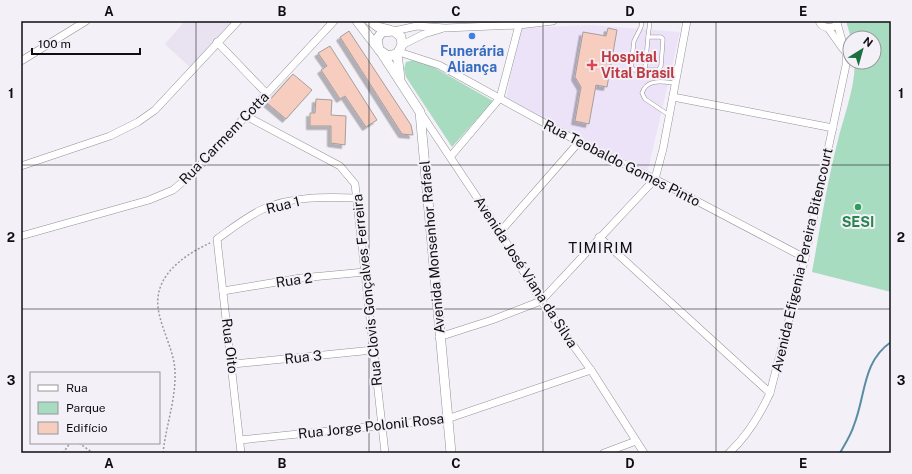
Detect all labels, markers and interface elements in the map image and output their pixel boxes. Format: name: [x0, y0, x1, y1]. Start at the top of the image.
text: A: [104, 4, 114, 19]
text: B: [278, 4, 287, 19]
text: C: [451, 4, 461, 19]
text: D: [625, 4, 635, 19]
text: E: [799, 4, 807, 19]
scale bar: [32, 30, 140, 56]
north arrow: [842, 30, 882, 70]
marker: Funerária Aliança: [467, 31, 477, 41]
text: N: [861, 35, 875, 49]
text: 100 m: [38, 37, 71, 51]
place label: Funerária Aliança: [440, 43, 504, 75]
place label: Hospital Vital Brasil: [601, 49, 675, 81]
marker: Hospital Vital Brasil: [586, 59, 598, 71]
text: 1: [8, 86, 14, 101]
text: 1: [898, 86, 904, 101]
street label: Rua Carmem Cotta: [176, 89, 272, 187]
street label: Rua Teobaldo Gomes Pinto: [541, 117, 703, 210]
street label: Avenida Efigenia Pereira Bitencourt: [768, 146, 836, 374]
street label: Avenida Monsenhor Rafael: [416, 160, 448, 334]
street label: Rua 1: [264, 193, 302, 217]
street label: Rua Clovis Gonçalves Ferreira: [349, 193, 385, 387]
street label: Avenida José Viana da Silva: [471, 193, 581, 351]
marker: SESI: [853, 202, 863, 212]
place label: SESI: [842, 214, 874, 230]
text: 2: [7, 230, 15, 245]
text: 2: [897, 230, 905, 245]
district label: TIMIRIM: [568, 239, 634, 256]
street label: Rua 2: [275, 270, 313, 290]
street label: Rua Oito: [219, 318, 241, 375]
street label: Rua 3: [284, 347, 323, 367]
legend: [30, 372, 160, 444]
text: 3: [7, 373, 16, 388]
text: 3: [897, 373, 906, 388]
text: Rua: [66, 381, 88, 395]
text: Parque: [66, 401, 106, 415]
street label: Rua Jorge Polonil Rosa: [297, 410, 445, 442]
text: Edifício: [66, 421, 108, 435]
text: A: [104, 456, 114, 471]
text: B: [278, 456, 287, 471]
text: C: [451, 456, 461, 471]
text: D: [625, 456, 635, 471]
text: E: [799, 456, 807, 471]

